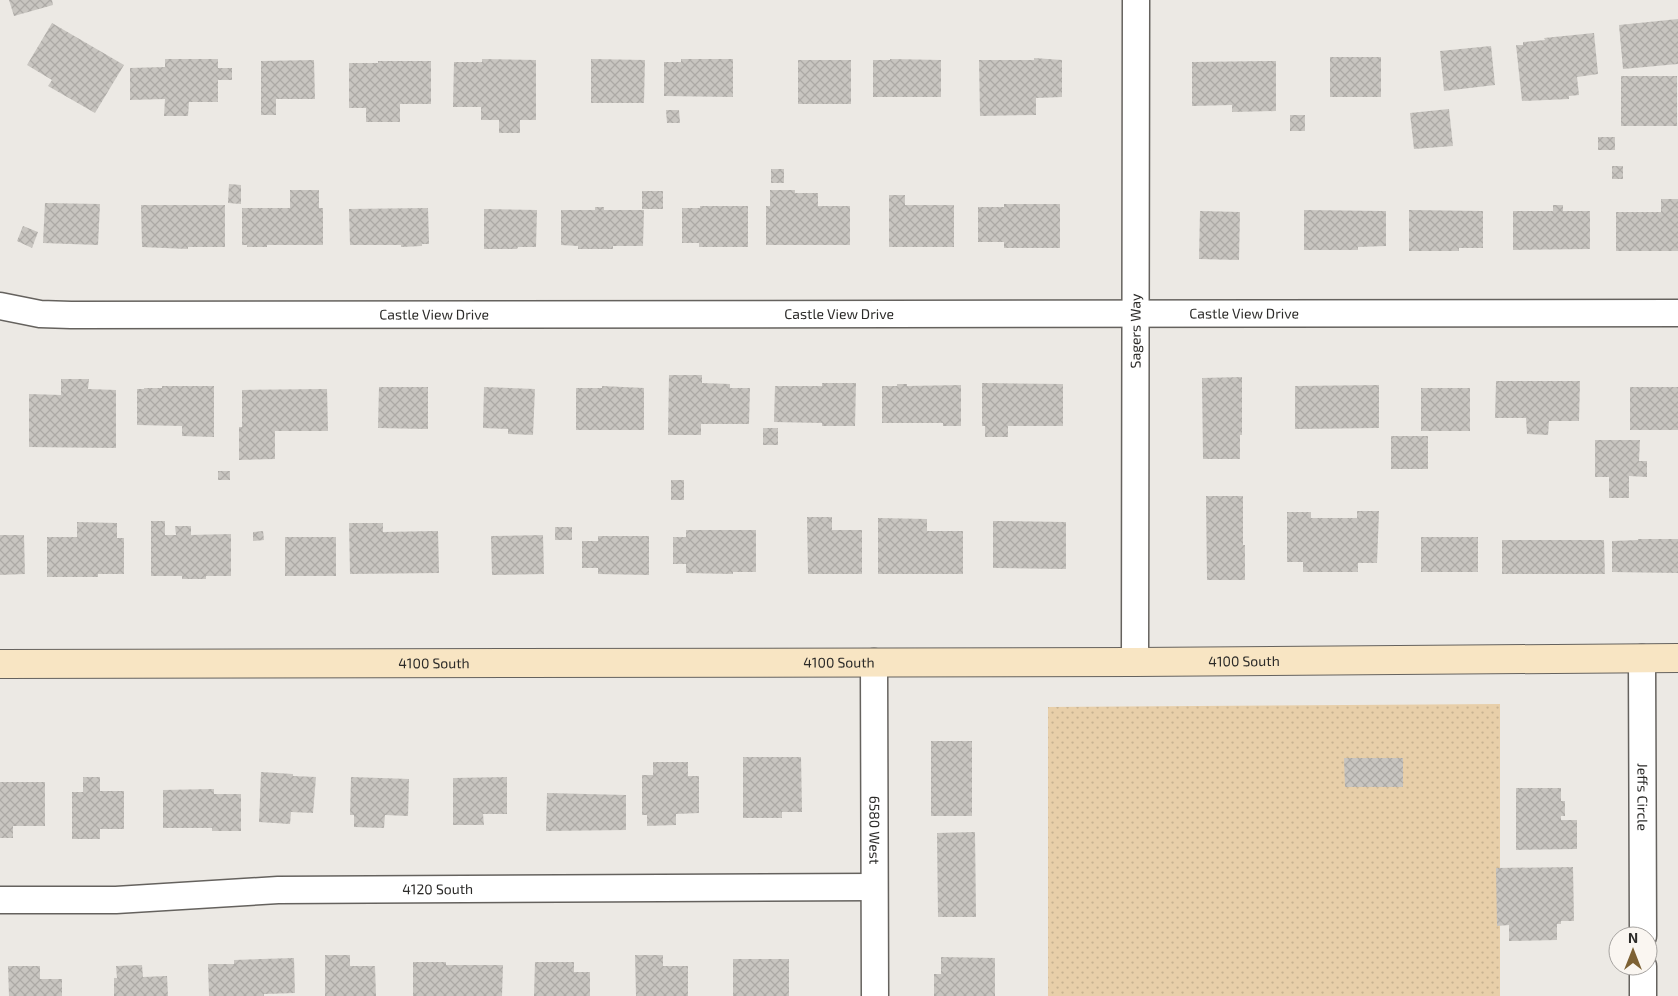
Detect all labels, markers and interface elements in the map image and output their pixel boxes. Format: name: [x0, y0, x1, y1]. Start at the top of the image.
street label: Sagers Way: [1126, 293, 1144, 368]
street label: Castle View Drive: [1189, 304, 1299, 322]
street label: Castle View Drive: [379, 305, 489, 323]
street label: Castle View Drive: [784, 305, 894, 322]
street label: 4100 South: [1208, 652, 1280, 669]
street label: 4100 South: [803, 653, 875, 671]
street label: 4100 South: [398, 654, 470, 671]
street label: Jeffs Circle: [1634, 763, 1652, 831]
street label: 6580 West: [866, 796, 884, 864]
street label: 4120 South: [402, 880, 473, 897]
north arrow: [1608, 926, 1658, 976]
text: N: [1628, 929, 1638, 946]

